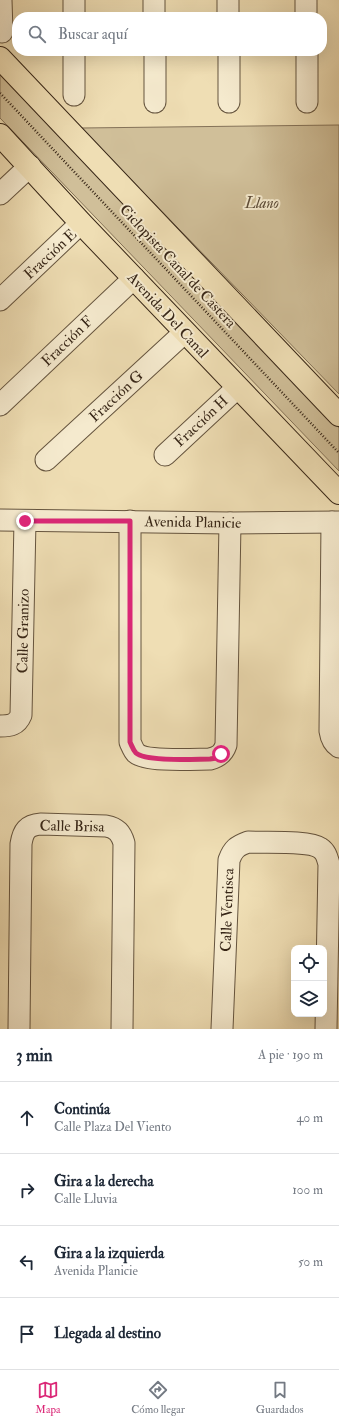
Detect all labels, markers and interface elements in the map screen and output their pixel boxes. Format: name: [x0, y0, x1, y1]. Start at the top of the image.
search box: [12, 12, 327, 56]
icon: search: [26, 23, 48, 45]
text: Buscar aquí: [58, 25, 127, 44]
park label: Llano: [244, 194, 279, 213]
street label: Ciclopista Canal de Castera: [115, 200, 241, 334]
street label: Fracción E: [20, 225, 81, 284]
street label: Avenida Del Canal: [122, 268, 212, 362]
street label: Fracción F: [38, 312, 97, 371]
street label: Fracción G: [85, 366, 148, 426]
street label: Fracción H: [170, 392, 232, 451]
route end: [16, 512, 34, 530]
street label: Avenida Planicie: [143, 512, 242, 533]
street label: Calle Granizo: [13, 588, 34, 674]
route start: [212, 745, 230, 763]
street label: Calle Brisa: [39, 816, 105, 837]
street label: Calle Ventisca: [217, 867, 238, 952]
map controls: [291, 945, 327, 1017]
button: locate: [291, 945, 327, 981]
button: layers: [291, 981, 327, 1017]
text: 3 min: [16, 1045, 53, 1066]
text: A pie · 190 m: [258, 1047, 323, 1063]
text: Continúa: [54, 1100, 110, 1119]
icon: ahead: [16, 1107, 38, 1129]
text: 40 m: [297, 1110, 323, 1126]
text: Calle Plaza Del Viento: [54, 1119, 171, 1135]
text: Gira a la derecha: [54, 1172, 154, 1191]
icon: right: [16, 1179, 38, 1201]
text: 100 m: [292, 1182, 323, 1198]
text: Calle Lluvia: [54, 1191, 117, 1207]
text: Gira a la izquierda: [54, 1244, 164, 1263]
icon: left: [16, 1251, 38, 1273]
text: 50 m: [298, 1254, 323, 1270]
text: Avenida Planicie: [54, 1263, 138, 1279]
icon: arrive: [16, 1323, 38, 1345]
text: Llegada al destino: [54, 1324, 161, 1343]
tab: Mapa: [35, 1379, 61, 1416]
tab: Cómo llegar: [131, 1379, 185, 1416]
tab: Guardados: [256, 1379, 304, 1416]

